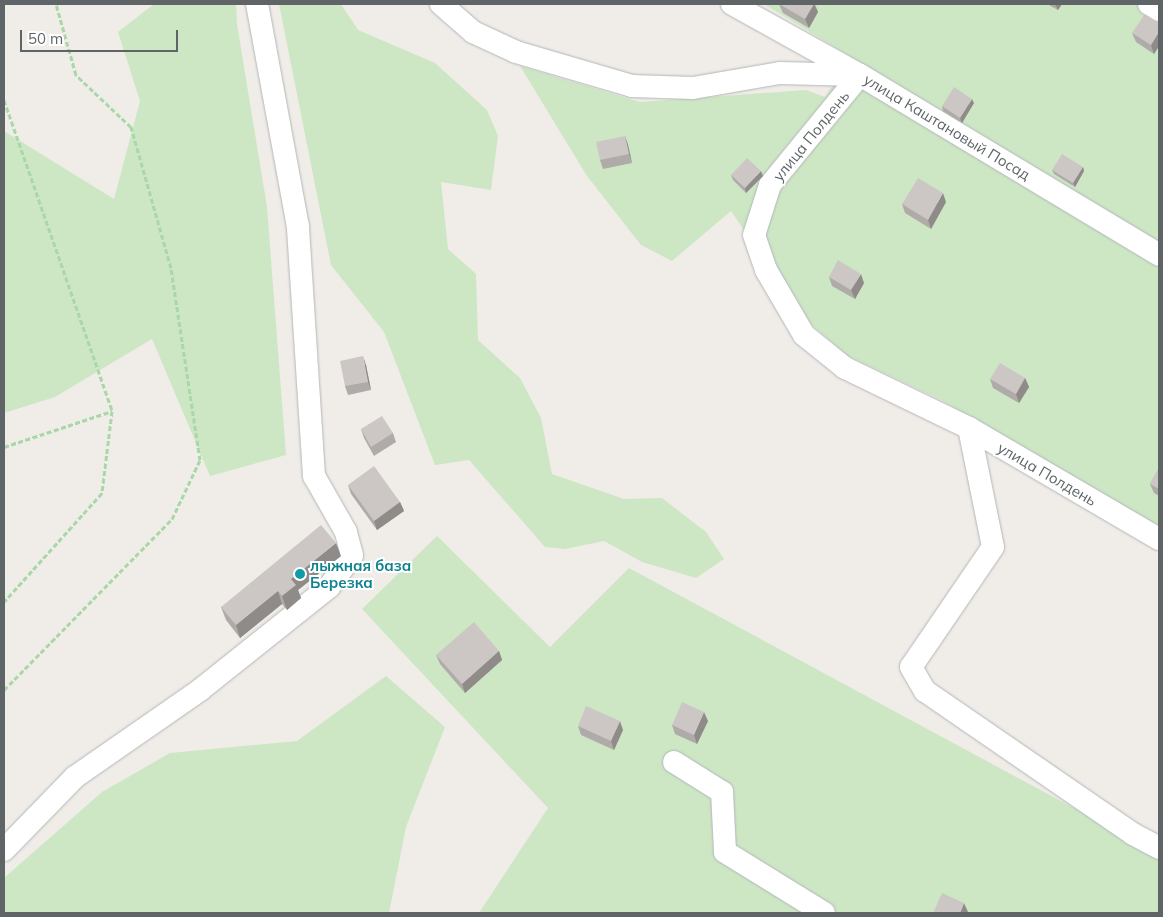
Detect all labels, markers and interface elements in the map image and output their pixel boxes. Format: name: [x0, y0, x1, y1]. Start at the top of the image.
scale bar: [22, 20, 180, 52]
text: 50 m: [28, 29, 63, 48]
street label: улица Каштановый Посад: [861, 70, 1033, 184]
street label: улица Полдень: [769, 87, 853, 185]
street label: улица Полдень: [994, 438, 1100, 510]
place label: лыжная база Березка: [310, 556, 411, 591]
marker: лыжная база Березка: [294, 568, 306, 580]

